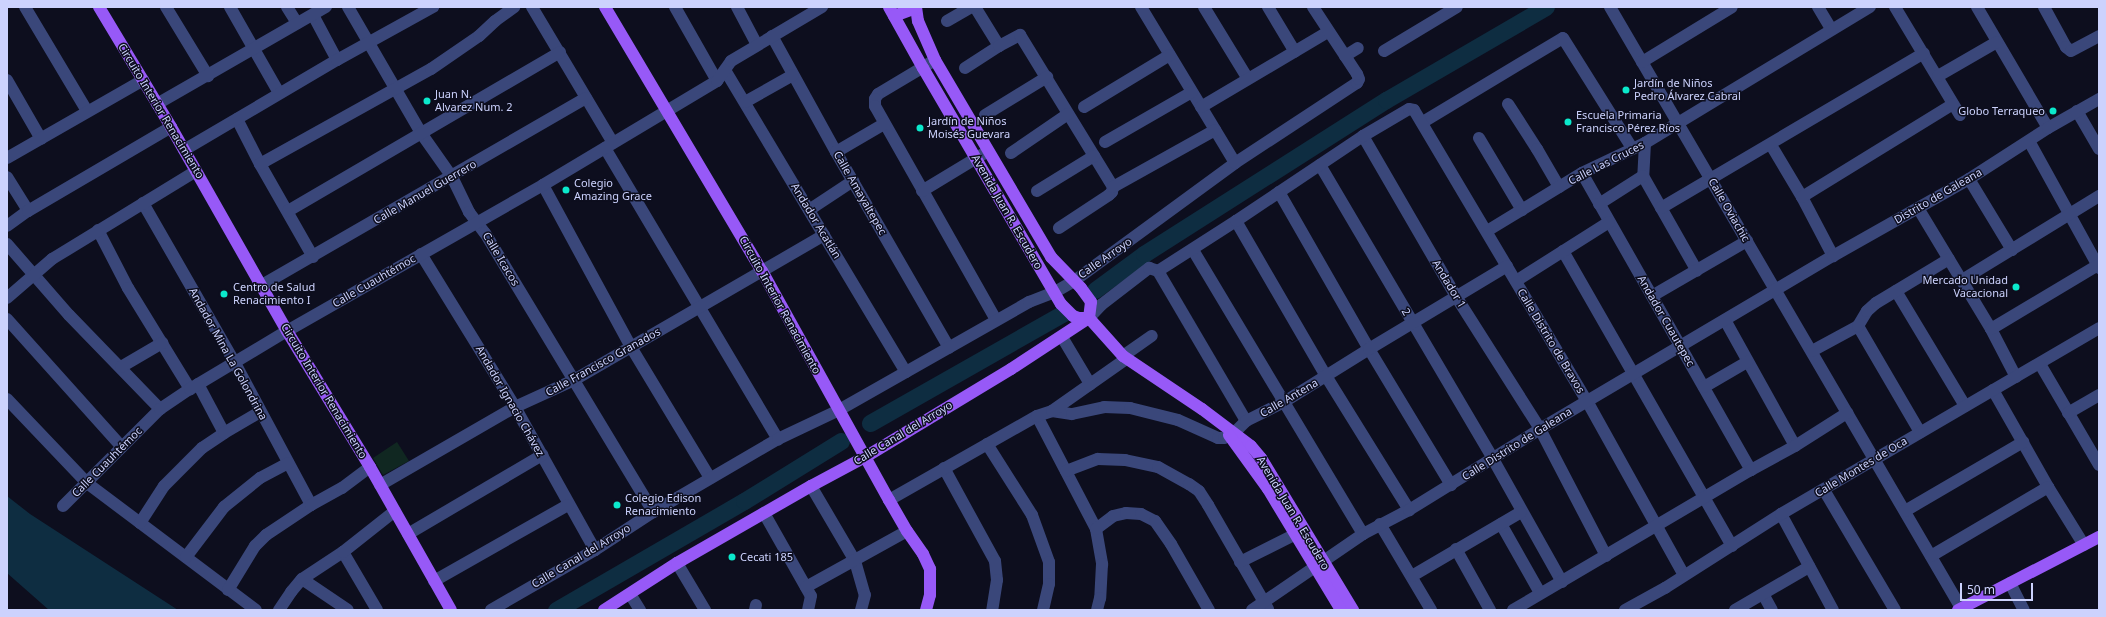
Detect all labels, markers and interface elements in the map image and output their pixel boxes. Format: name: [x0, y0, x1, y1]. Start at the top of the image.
street label: Circuito Interior Renacimiento: [115, 41, 207, 181]
place label: Jardín de Niños Pedro Álvarez Cabral: [1634, 77, 1741, 103]
marker: Jardín de Niños Pedro Álvarez Cabral: [1621, 85, 1631, 95]
place label: Juan N. Alvarez Num. 2: [435, 88, 513, 114]
marker: Juan N. Alvarez Num. 2: [422, 96, 432, 106]
place label: Globo Terraqueo: [1958, 104, 2045, 118]
marker: Globo Terraqueo: [2048, 106, 2058, 116]
place label: Escuela Primaria Francisco Pérez Ríos: [1576, 109, 1680, 135]
place label: Jardín de Niños Moisés Guevara: [928, 115, 1010, 141]
marker: Escuela Primaria Francisco Pérez Ríos: [1563, 117, 1573, 127]
marker: Jardín de Niños Moisés Guevara: [915, 123, 925, 133]
street label: Calle Las Cruces: [1566, 138, 1646, 188]
street label: Calle Amayaltepec: [831, 149, 889, 237]
street label: Avenida Juan R. Escudero: [969, 152, 1045, 272]
street label: Calle Manuel Guerrero: [371, 157, 479, 227]
street label: Distrito de Galeana: [1892, 165, 1984, 227]
street label: Calle Oviachic: [1705, 176, 1753, 244]
place label: Colegio Amazing Grace: [574, 177, 652, 203]
street label: Andador Acatlán: [788, 181, 844, 261]
marker: Colegio Amazing Grace: [561, 185, 571, 195]
street label: Calle Icacos: [480, 230, 522, 288]
street label: Circuito Interior Renacimiento: [737, 234, 823, 376]
street label: Calle Arroyo: [1076, 235, 1134, 281]
street label: Calle Cuauhtémoc: [330, 252, 418, 310]
street label: Andador 1: [1429, 258, 1469, 310]
street label: Andador Cuautepec: [1635, 273, 1697, 369]
place label: Mercado Unidad Vacacional: [1922, 274, 2008, 300]
place label: Centro de Salud Renacimiento I: [233, 281, 315, 307]
marker: Mercado Unidad Vacacional: [2011, 282, 2021, 292]
street label: Andador Mina La Golondrina: [186, 286, 270, 422]
street label: Calle Distrito de Bravos: [1514, 286, 1588, 396]
marker: Centro de Salud Renacimiento I: [218, 288, 230, 300]
street label: 2: [1399, 306, 1413, 318]
street label: Circuito Interior Renacimiento: [278, 321, 370, 461]
street label: Calle Francisco Granados: [543, 325, 663, 399]
street label: Andador Ignacio Chávez: [473, 343, 547, 459]
street label: Calle Antena: [1258, 376, 1320, 420]
street label: Calle Canal del Arroyo: [851, 398, 955, 468]
street label: Calle Distrito de Galeana: [1460, 405, 1574, 483]
street label: Calle Cuauhtémoc: [69, 424, 145, 500]
street label: Calle Montes de Oca: [1812, 434, 1910, 500]
street label: Avenida Juan R. Escudero: [1254, 454, 1332, 572]
place label: Colegio Edison Renacimiento: [625, 492, 701, 518]
marker: Colegio Edison Renacimiento: [612, 500, 622, 510]
street label: Calle Canal del Arroyo: [529, 521, 633, 591]
place label: Cecati 185: [740, 550, 793, 564]
marker: Cecati 185: [727, 552, 737, 562]
scale bar: [1962, 575, 2035, 601]
text: 50 m: [1967, 581, 1995, 598]

